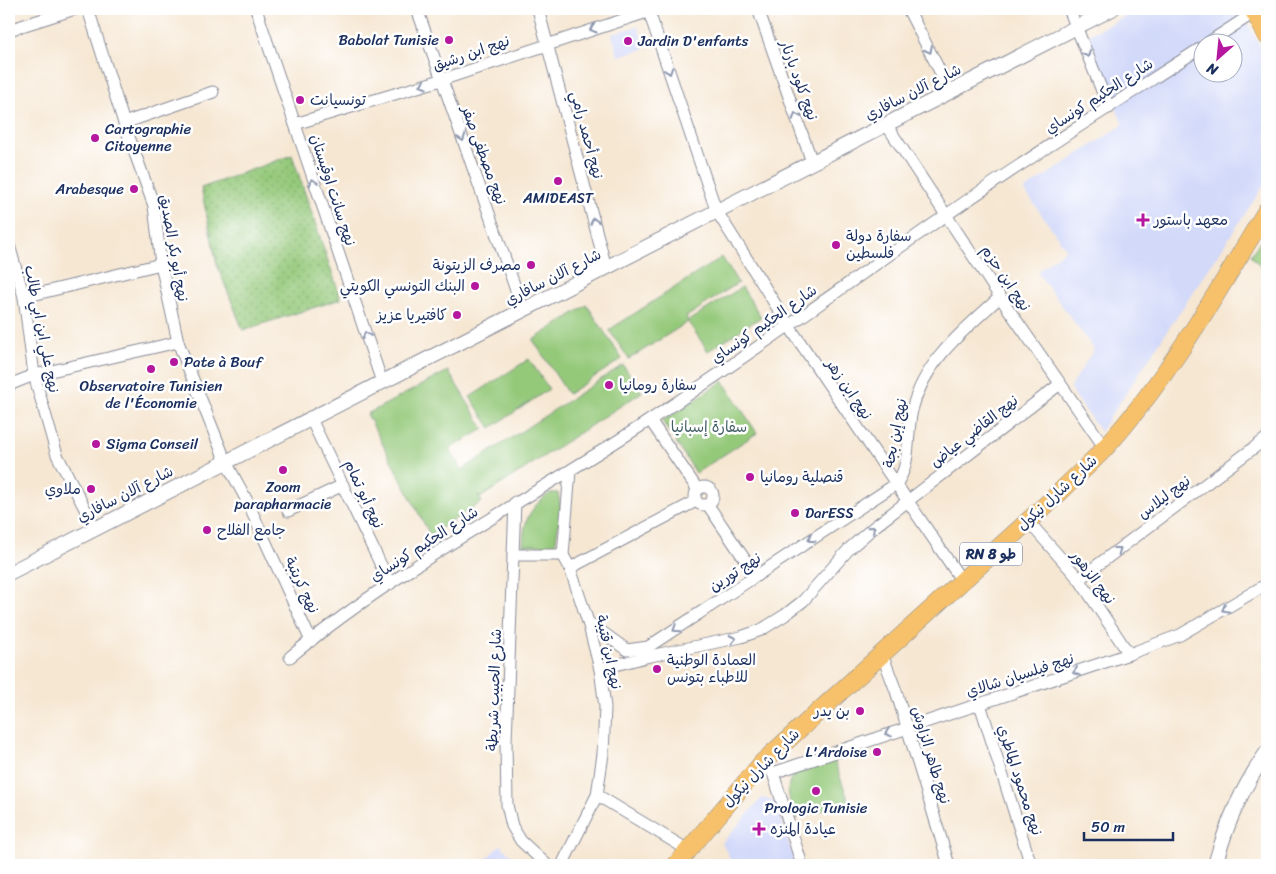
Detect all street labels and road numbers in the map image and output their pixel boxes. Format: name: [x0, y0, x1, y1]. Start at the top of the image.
street label: نهج ابن رشيق: [429, 28, 513, 78]
street label: نهج كلود بارنار: [772, 35, 826, 124]
street label: شارع الحكيم كونساي: [1040, 51, 1158, 141]
street label: شارع آلان سافاري: [860, 56, 966, 128]
street label: نهج أحمد رامي: [563, 88, 611, 182]
street label: نهج مصطفى صفر: [453, 100, 514, 208]
street label: نهج سانت اوقيستان: [303, 131, 363, 249]
street label: نهج أبو بكر الصديق: [152, 192, 196, 304]
street label: نهج ابن حزم: [974, 239, 1038, 317]
street label: شارع آلان سافاري: [500, 241, 606, 313]
street label: نهج علي ابن ابي طالب: [17, 263, 67, 395]
street label: شارع الحكيم كونساي: [705, 278, 823, 370]
street label: نهج ابن زهر: [818, 351, 879, 425]
street label: نهج القاضي عياض: [924, 388, 1024, 474]
street label: نهج إبن بجة: [876, 396, 914, 470]
street label: شارع شارل نيكول: [1011, 449, 1103, 537]
street label: نهج أبو تمام: [337, 455, 391, 533]
street label: شارع آلان سافاري: [72, 458, 178, 530]
street label: نهج ليلاس: [1132, 468, 1196, 526]
street label: شارع الحكيم كونساي: [365, 499, 483, 589]
road number: RN 8 طو: [960, 542, 1022, 566]
street label: نهج الزهور: [1063, 543, 1122, 610]
street label: نهج تورين: [703, 545, 767, 599]
street label: نهج كريتبة: [277, 552, 327, 618]
street label: نهج ابن قتيبة: [588, 612, 630, 692]
street label: شارع الحبيب شريطة: [479, 628, 509, 752]
street label: نهج فيلسيان شالاي: [963, 645, 1077, 705]
street label: نهج طاهر الزاوش: [904, 703, 958, 807]
street label: نهج محمود الماطري: [990, 721, 1050, 839]
street label: شارع شارل نيكول: [716, 722, 806, 814]

